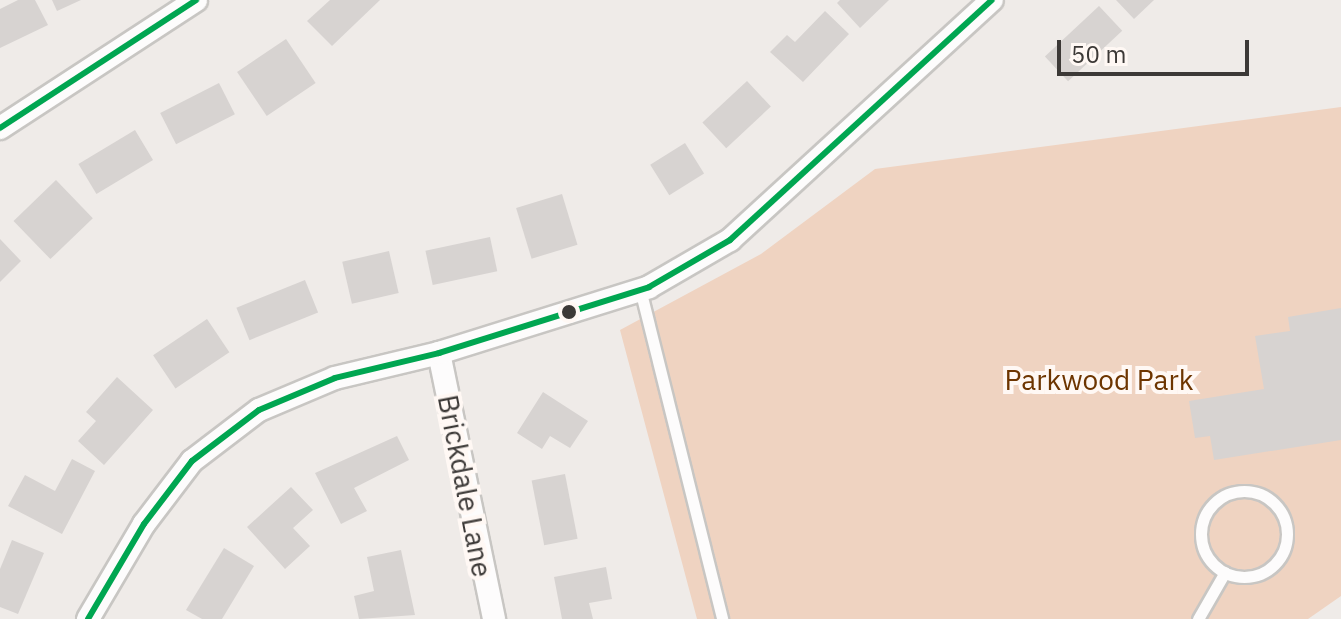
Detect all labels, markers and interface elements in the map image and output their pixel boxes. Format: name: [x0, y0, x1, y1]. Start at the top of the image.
scale bar: [1061, 24, 1253, 74]
text: 50 m: [1071, 38, 1126, 70]
unlabelled marker: [561, 304, 577, 320]
park label: Parkwood Park: [1005, 363, 1193, 397]
street label: Brickdale Lane: [431, 392, 499, 580]

